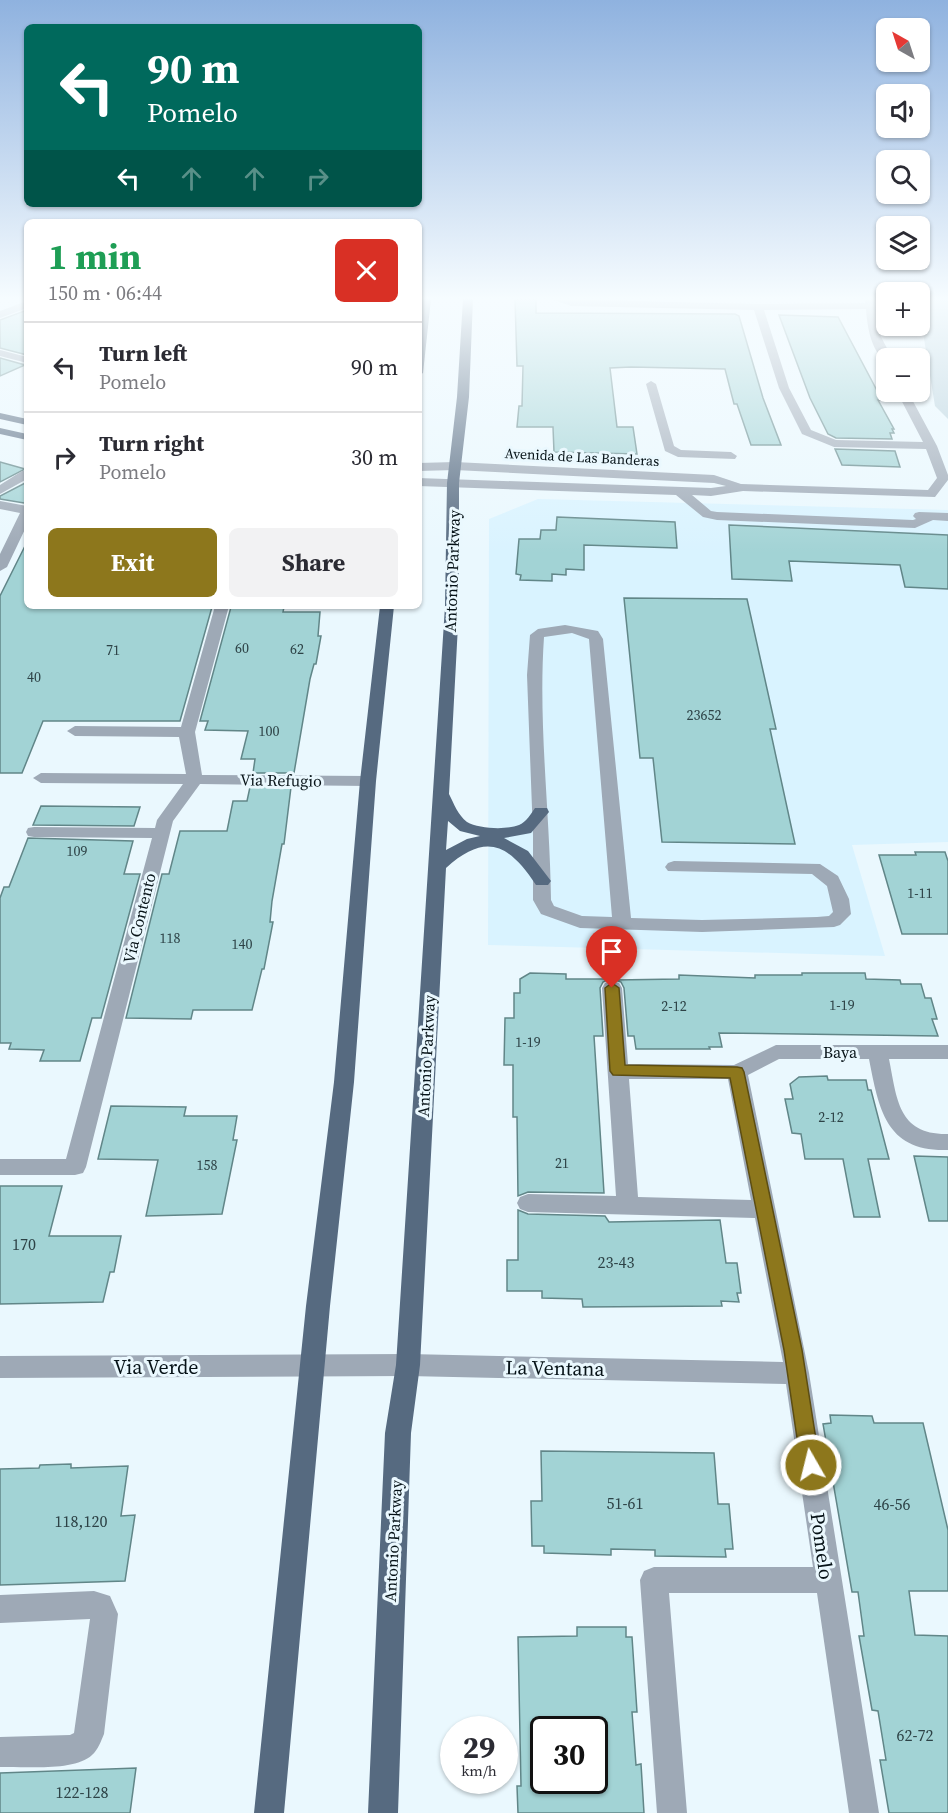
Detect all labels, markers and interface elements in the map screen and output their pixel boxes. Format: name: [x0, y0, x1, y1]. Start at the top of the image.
north arrow: [876, 18, 930, 72]
map controls: [876, 18, 930, 402]
text: 90 m: [147, 39, 240, 97]
icon: left: [48, 48, 126, 126]
button: sound: [876, 84, 930, 138]
text: Pomelo: [147, 94, 238, 131]
button: search: [876, 150, 930, 204]
icon: left: [112, 162, 145, 195]
icon: ahead: [175, 162, 208, 195]
icon: ahead: [238, 162, 271, 195]
icon: right: [301, 162, 334, 195]
button: layers: [876, 216, 930, 270]
text: 1 min: [48, 232, 141, 281]
button: close: [335, 239, 398, 302]
text: 150 m · 06:44: [48, 279, 162, 307]
button: +: [876, 282, 930, 336]
text: Turn left: [99, 338, 187, 368]
button: −: [876, 348, 930, 402]
icon: left: [48, 351, 81, 384]
text: 90 m: [351, 352, 398, 382]
text: Pomelo: [99, 368, 166, 396]
text: Turn right: [99, 428, 204, 458]
icon: right: [48, 441, 81, 474]
text: 30 m: [351, 442, 398, 472]
street label: Avenida de Las Banderas: [504, 443, 660, 471]
text: Pomelo: [99, 458, 166, 486]
street label: Antonio Parkway: [439, 509, 465, 632]
button: Exit: [48, 528, 217, 597]
button: Share: [229, 528, 398, 597]
house number: 60: [235, 638, 249, 658]
house number: 62: [290, 639, 304, 659]
house number: 71: [106, 640, 120, 660]
house number: 40: [27, 667, 41, 687]
house number: 23652: [687, 705, 722, 725]
house number: 100: [259, 721, 280, 741]
street label: Via Refugio: [240, 768, 322, 792]
house number: 109: [67, 841, 88, 861]
street label: Via Contento: [117, 870, 161, 965]
house number: 1-11: [907, 883, 933, 903]
pin: [586, 926, 637, 988]
house number: 118: [160, 928, 181, 948]
house number: 140: [232, 934, 253, 954]
icon: arrive: [595, 935, 628, 968]
street label: Antonio Parkway: [412, 994, 440, 1118]
house number: 1-19: [829, 995, 855, 1015]
house number: 2-12: [661, 996, 687, 1016]
house number: 1-19: [515, 1032, 541, 1052]
street label: Baya: [823, 1041, 858, 1063]
house number: 2-12: [818, 1107, 844, 1127]
house number: 21: [555, 1153, 569, 1173]
house number: 158: [197, 1155, 218, 1175]
house number: 170: [12, 1233, 36, 1255]
house number: 23-43: [598, 1251, 635, 1273]
street label: Via Verde: [113, 1353, 199, 1381]
street label: La Ventana: [505, 1353, 606, 1383]
position arrow: [779, 1433, 843, 1497]
street label: Antonio Parkway: [379, 1479, 407, 1603]
house number: 51-61: [607, 1492, 644, 1514]
house number: 46-56: [874, 1493, 911, 1515]
house number: 118,120: [55, 1510, 107, 1532]
street label: Pomelo: [803, 1511, 841, 1581]
speed limit sign: 30: [530, 1716, 608, 1794]
house number: 62-72: [897, 1724, 934, 1746]
text: 29: [463, 1727, 495, 1768]
text: km/h: [461, 1760, 497, 1781]
house number: 122-128: [56, 1781, 109, 1803]

